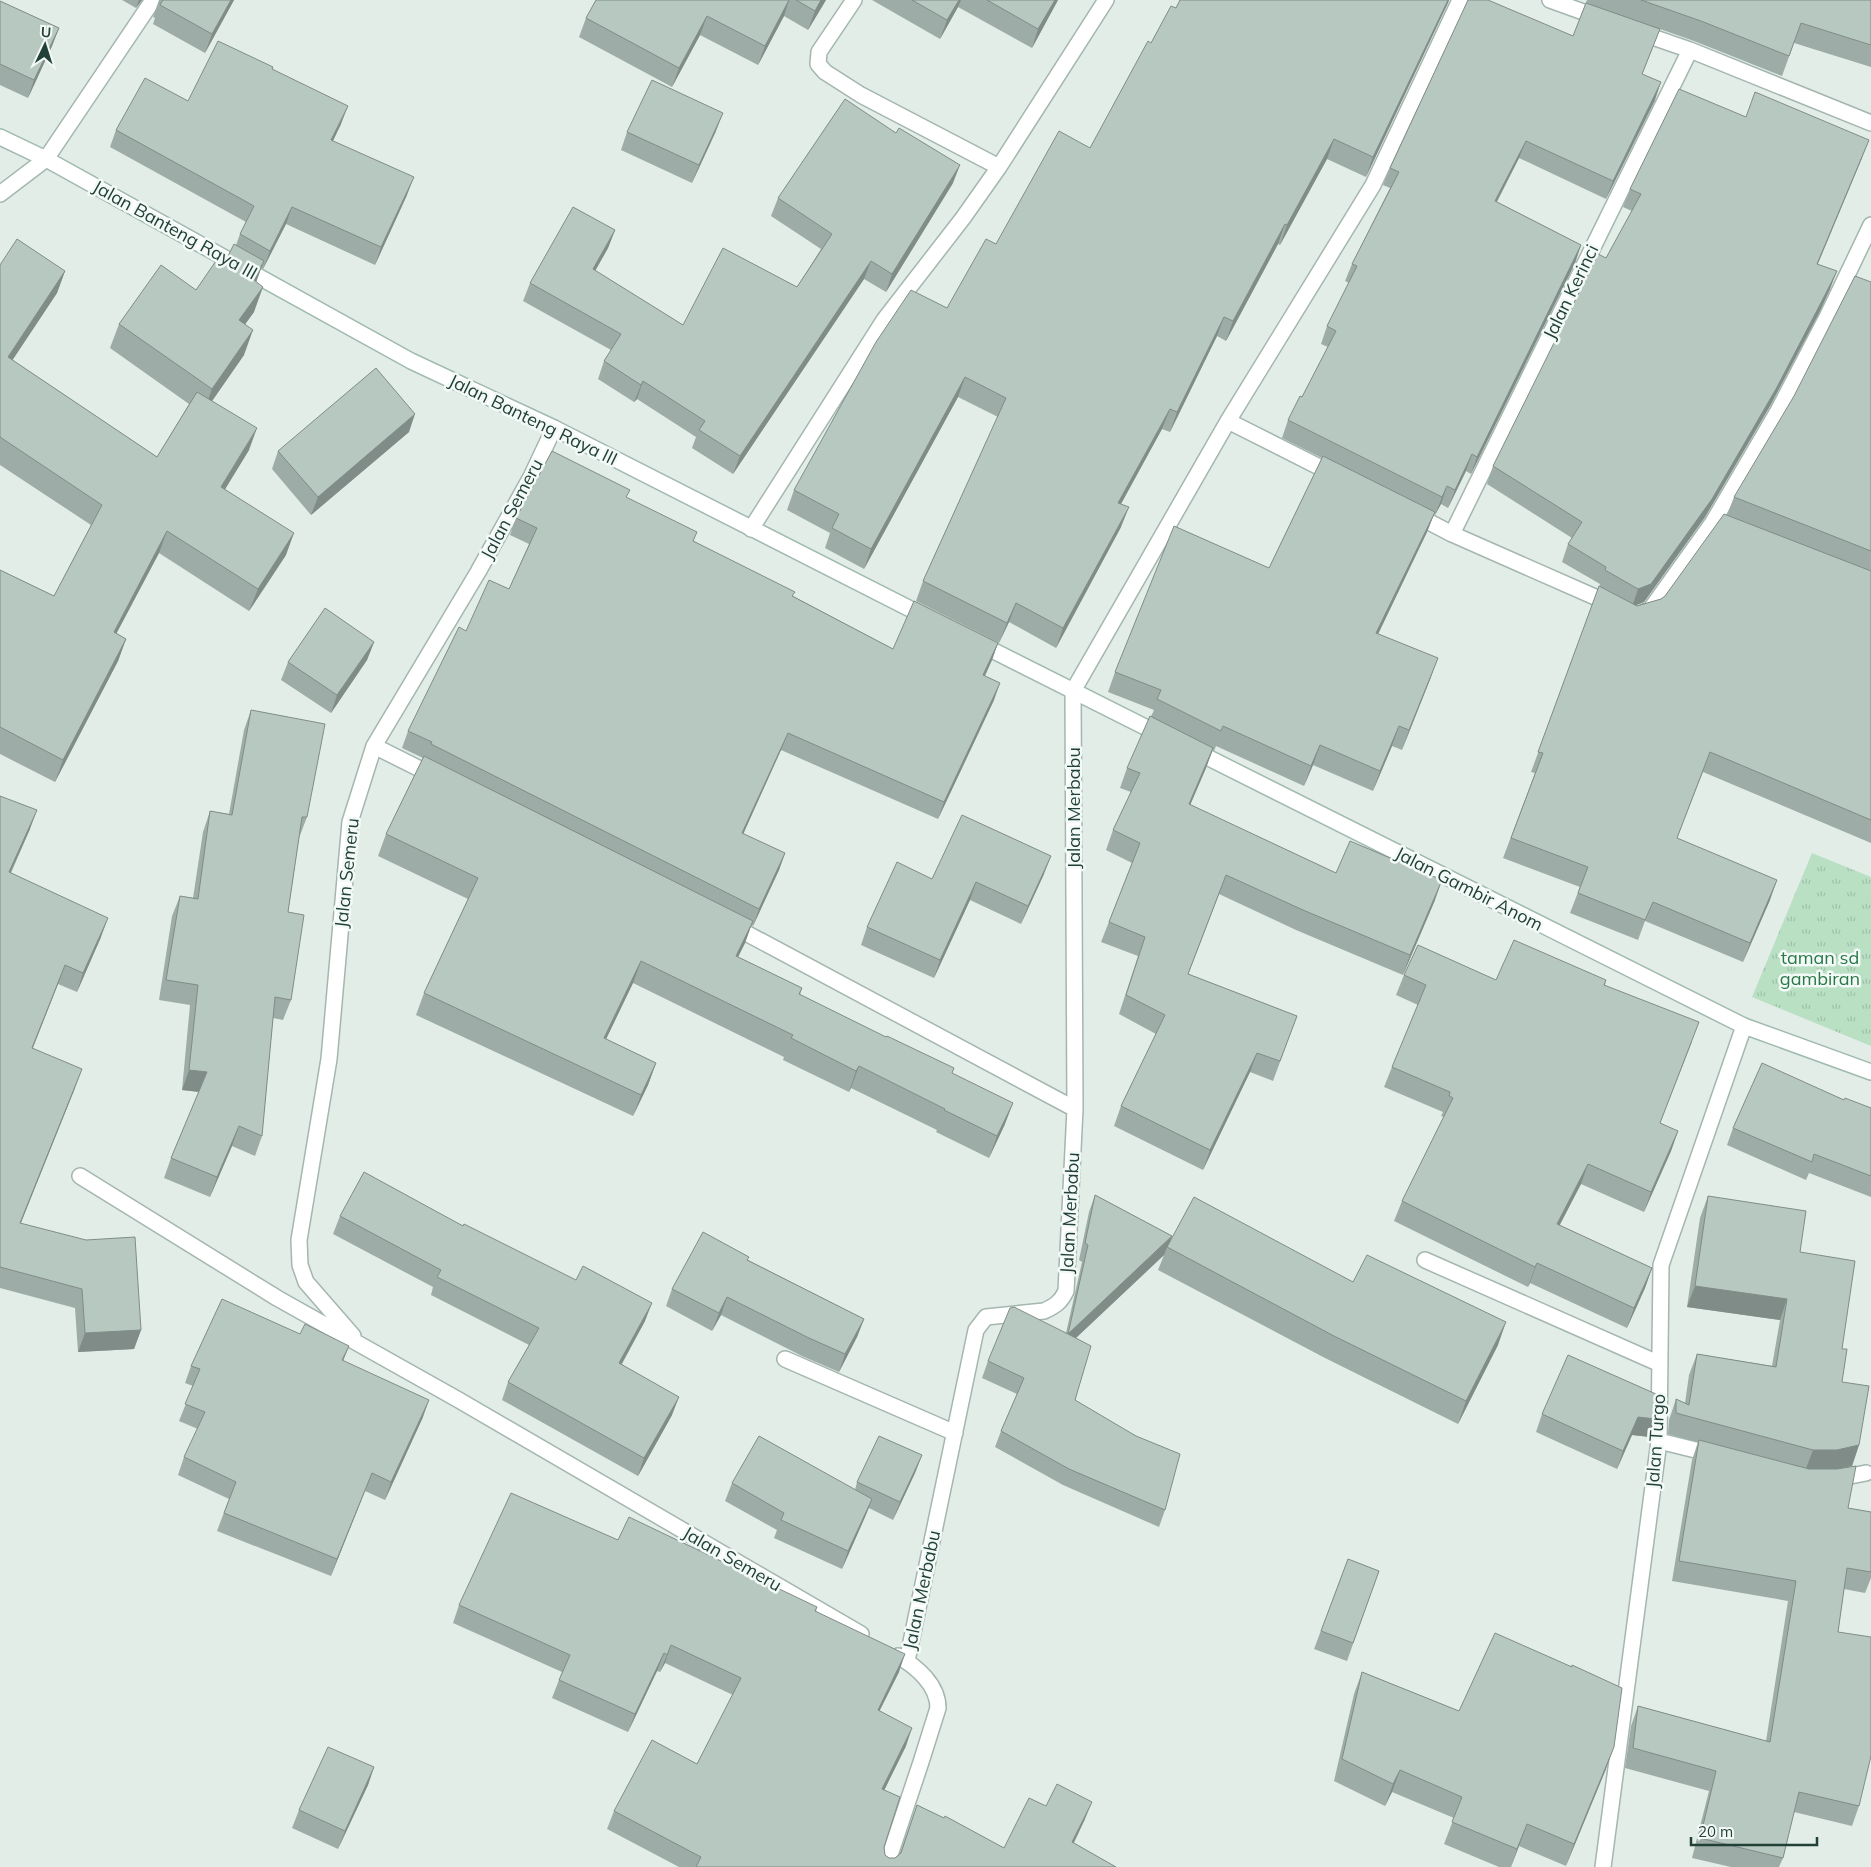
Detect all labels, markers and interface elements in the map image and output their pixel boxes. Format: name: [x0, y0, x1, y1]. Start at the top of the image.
north arrow: [20, 20, 70, 70]
text: U: [40, 23, 52, 41]
street label: Jalan Banteng Raya III: [89, 175, 262, 284]
street label: Jalan Kerinci: [1538, 241, 1603, 343]
street label: Jalan Banteng Raya III: [445, 369, 621, 470]
street label: Jalan Semeru: [475, 455, 548, 563]
street label: Jalan Merbabu: [1062, 747, 1085, 869]
street label: Jalan Semeru: [329, 817, 364, 929]
street label: Jalan Gambir Anom: [1391, 841, 1547, 936]
park label: taman sd gambiran: [1780, 946, 1860, 990]
street label: Jalan Merbabu: [1055, 1152, 1084, 1274]
street label: Jalan Turgo: [1641, 1393, 1670, 1489]
street label: Jalan Semeru: [679, 1521, 786, 1596]
street label: Jalan Merbabu: [898, 1528, 945, 1652]
scale bar: [1691, 1814, 1817, 1846]
text: 20 m: [1698, 1822, 1733, 1841]

